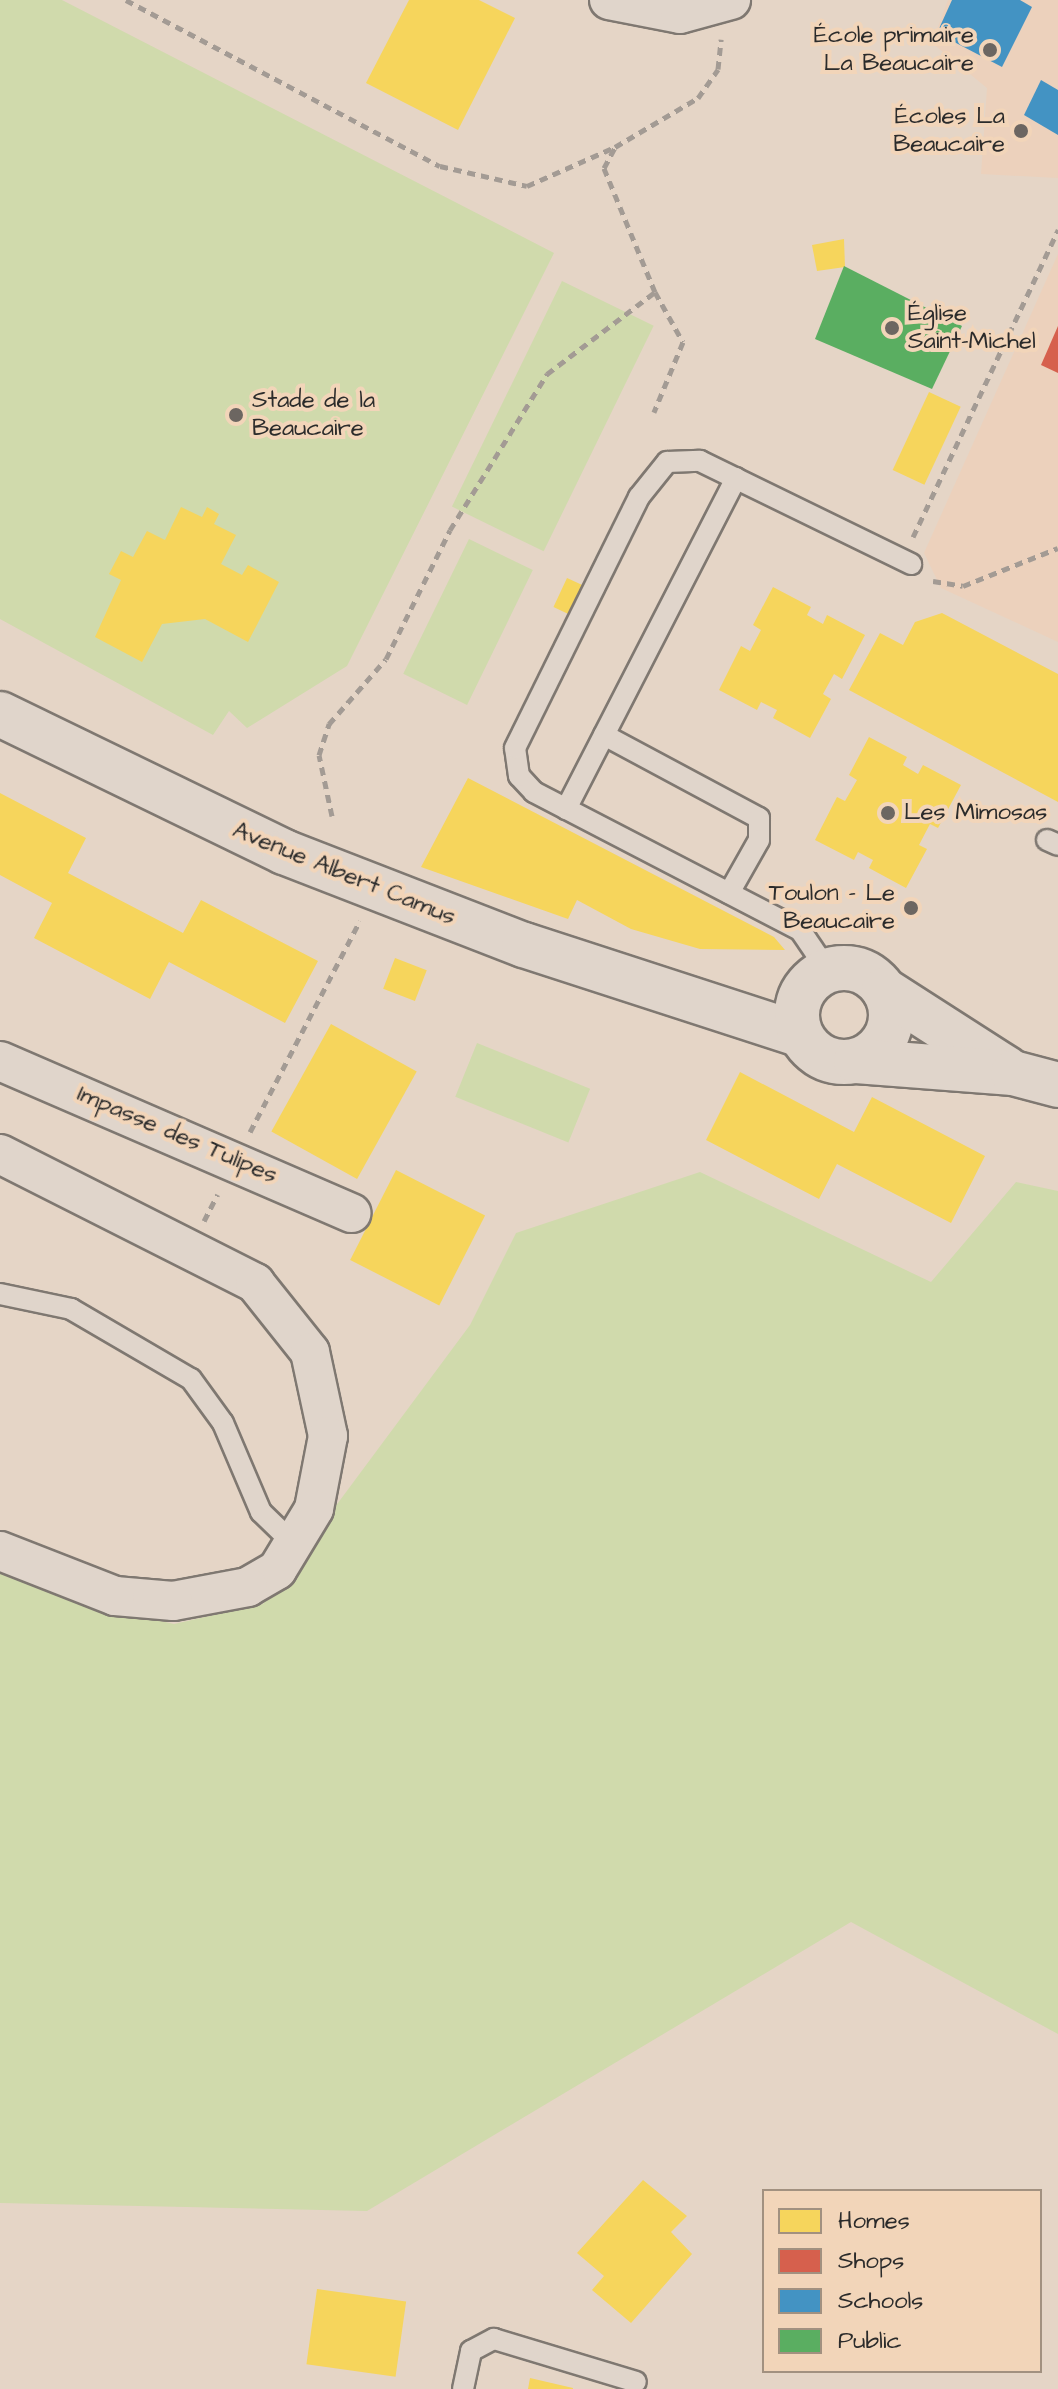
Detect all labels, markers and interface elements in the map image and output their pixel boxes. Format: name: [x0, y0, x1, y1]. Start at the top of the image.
place label: École primaire La Beaucaire: [814, 22, 974, 78]
marker: École primaire La Beaucaire: [981, 41, 999, 59]
place label: Écoles La Beaucaire: [893, 103, 1005, 159]
marker: Écoles La Beaucaire: [1012, 122, 1030, 140]
place label: Église Saint-Michel: [908, 300, 1036, 356]
marker: Église Saint-Michel: [883, 319, 901, 337]
place label: Stade de la Beaucaire: [252, 387, 375, 443]
marker: Stade de la Beaucaire: [227, 406, 245, 424]
place label: Les Mimosas: [904, 799, 1047, 827]
marker: Les Mimosas: [879, 804, 897, 822]
street label: Avenue Albert Camus: [228, 816, 460, 932]
place label: Toulon - Le Beaucaire: [769, 880, 895, 936]
marker: Toulon - Le Beaucaire: [902, 899, 920, 917]
street label: Impasse des Tulipes: [73, 1080, 281, 1190]
legend: [762, 2189, 1042, 2373]
text: Homes: [838, 2204, 910, 2238]
text: Shops: [838, 2244, 904, 2278]
text: Schools: [838, 2284, 923, 2318]
text: Public: [838, 2324, 902, 2358]

